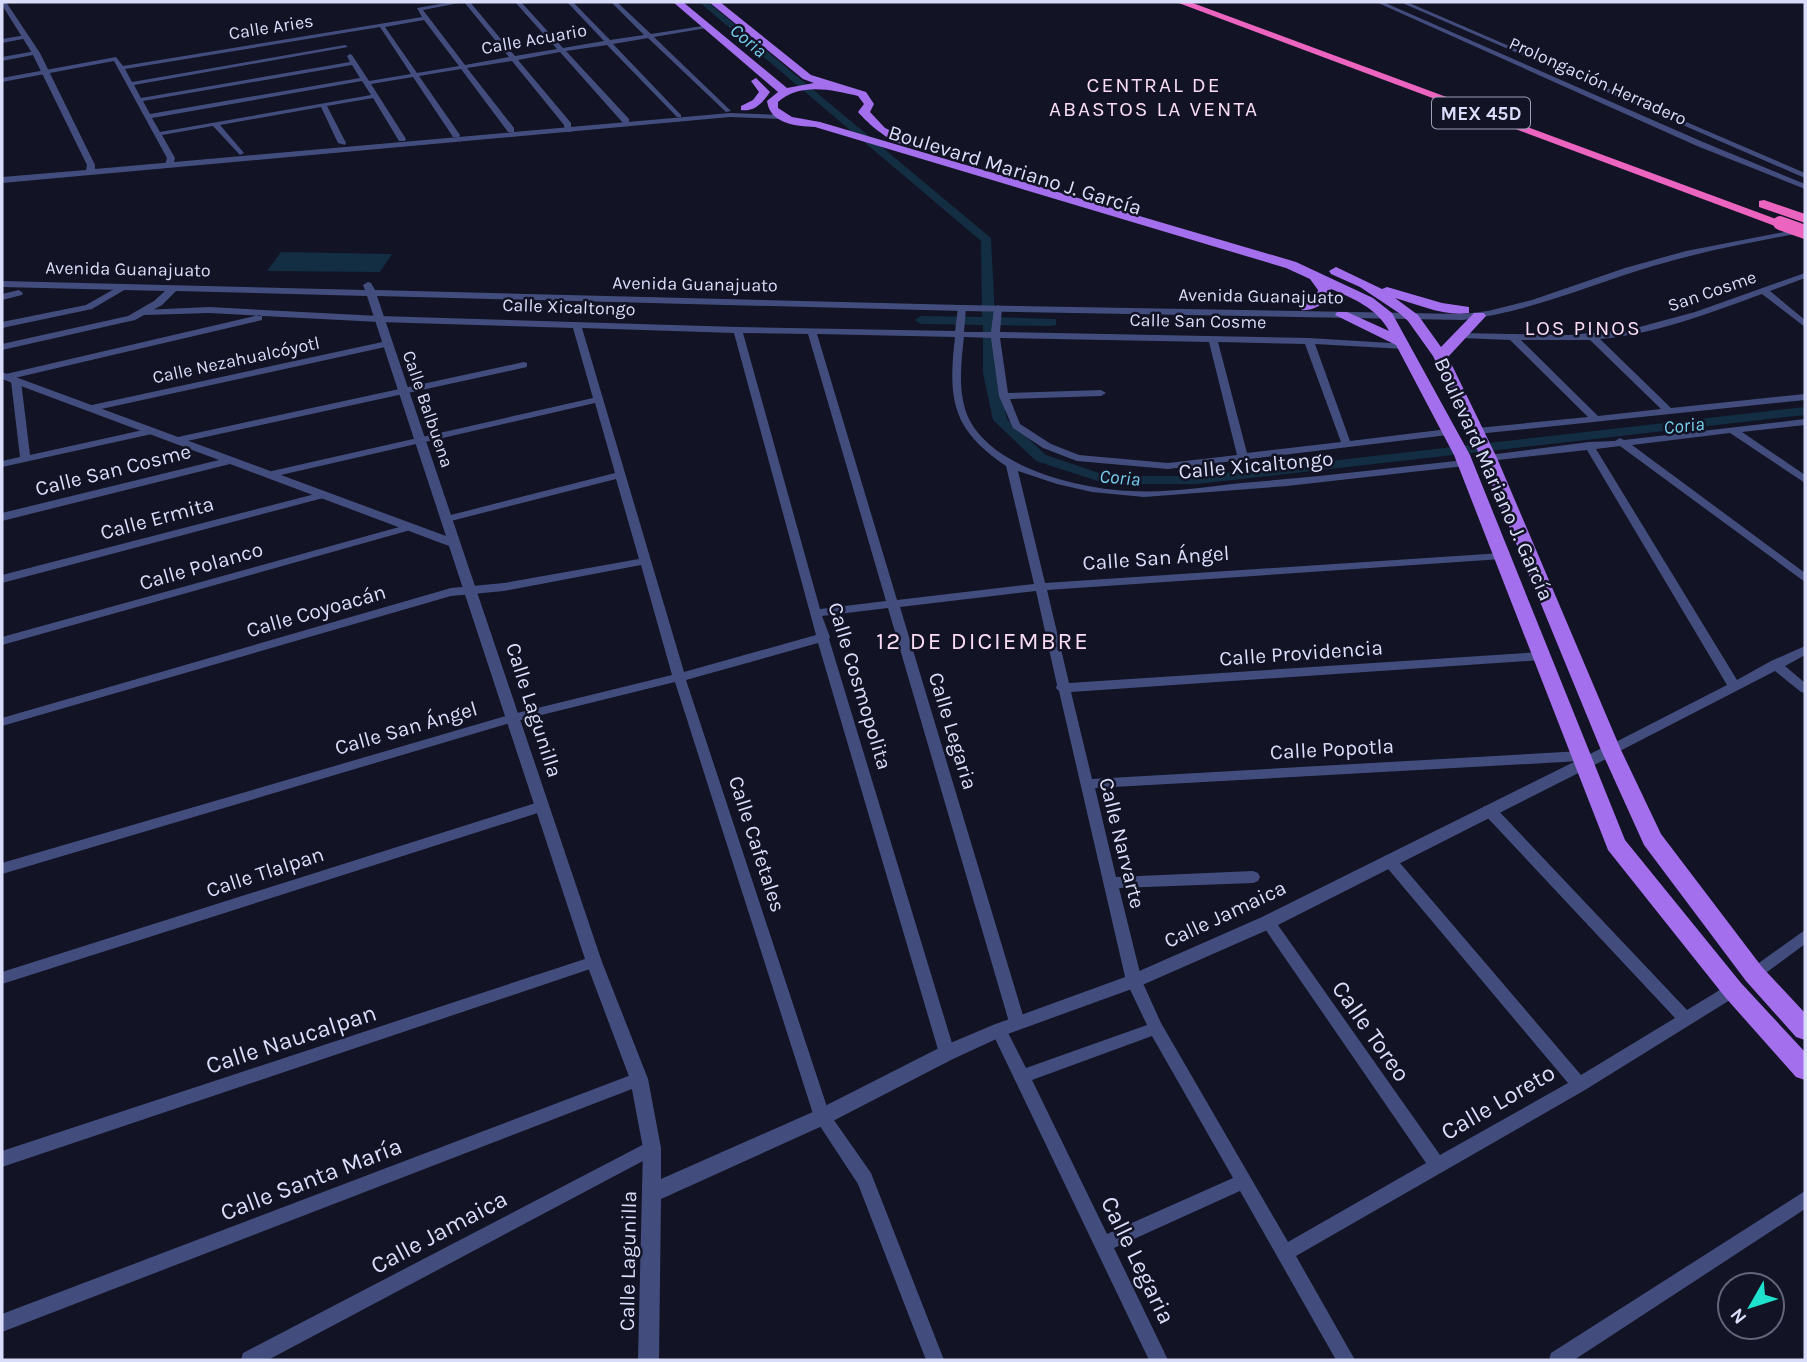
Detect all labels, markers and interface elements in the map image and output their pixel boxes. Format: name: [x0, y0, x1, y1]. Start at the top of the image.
street label: Calle Aries: [227, 9, 315, 45]
street label: Calle Acuario: [480, 19, 588, 59]
water label: Coria: [726, 19, 771, 62]
street label: Prolongación Herradero: [1506, 32, 1690, 130]
district label: CENTRAL DE ABASTOS LA VENTA: [1049, 73, 1259, 121]
road number: MEX 45D: [1432, 97, 1530, 128]
street label: Boulevard Mariano J. García: [886, 120, 1144, 220]
street label: Avenida Guanajuato: [45, 257, 211, 281]
street label: San Cosme: [1665, 266, 1759, 316]
street label: Avenida Guanajuato: [612, 272, 778, 296]
street label: Avenida Guanajuato: [1178, 284, 1344, 308]
street label: Calle Xicaltongo: [502, 294, 636, 320]
street label: Calle San Cosme: [1129, 309, 1267, 333]
district label: LOS PINOS: [1524, 316, 1642, 340]
street label: Calle Nezahualcóyotl: [150, 332, 322, 388]
street label: Calle Balbuena: [398, 348, 458, 470]
street label: Boulevard Mariano J. García: [1429, 354, 1559, 604]
water label: Coria: [1663, 413, 1706, 439]
street label: Calle San Cosme: [33, 439, 193, 501]
street label: Calle Xicaltongo: [1178, 446, 1334, 484]
water label: Coria: [1099, 465, 1141, 491]
street label: Calle Ermita: [98, 491, 216, 545]
street label: Calle Polanco: [136, 537, 266, 595]
street label: Calle San Ángel: [1082, 541, 1230, 575]
street label: Calle Coyoacán: [243, 580, 389, 642]
street label: Calle Cosmopolita: [823, 599, 897, 773]
district label: 12 DE DICIEMBRE: [876, 627, 1090, 655]
street label: Calle Providencia: [1218, 635, 1384, 671]
street label: Calle Lagunilla: [501, 640, 567, 780]
street label: Calle Legaria: [924, 669, 982, 793]
street label: Calle San Ángel: [332, 696, 480, 760]
street label: Calle Popotla: [1269, 734, 1395, 764]
street label: Calle Cafetales: [724, 773, 790, 915]
street label: Calle Narvarte: [1094, 775, 1150, 911]
street label: Calle Tlalpan: [203, 842, 327, 902]
street label: Calle Jamaica: [1160, 875, 1290, 953]
street label: Calle Toreo: [1326, 975, 1416, 1087]
street label: Calle Naucalpan: [202, 998, 380, 1080]
street label: Calle Loreto: [1436, 1058, 1560, 1146]
street label: Calle Santa María: [216, 1132, 406, 1226]
street label: Calle Jamaica: [366, 1184, 512, 1280]
street label: Calle Lagunilla: [615, 1191, 641, 1331]
street label: Calle Legaria: [1095, 1192, 1181, 1328]
north arrow: [1716, 1271, 1786, 1341]
text: N: [1726, 1304, 1751, 1328]

